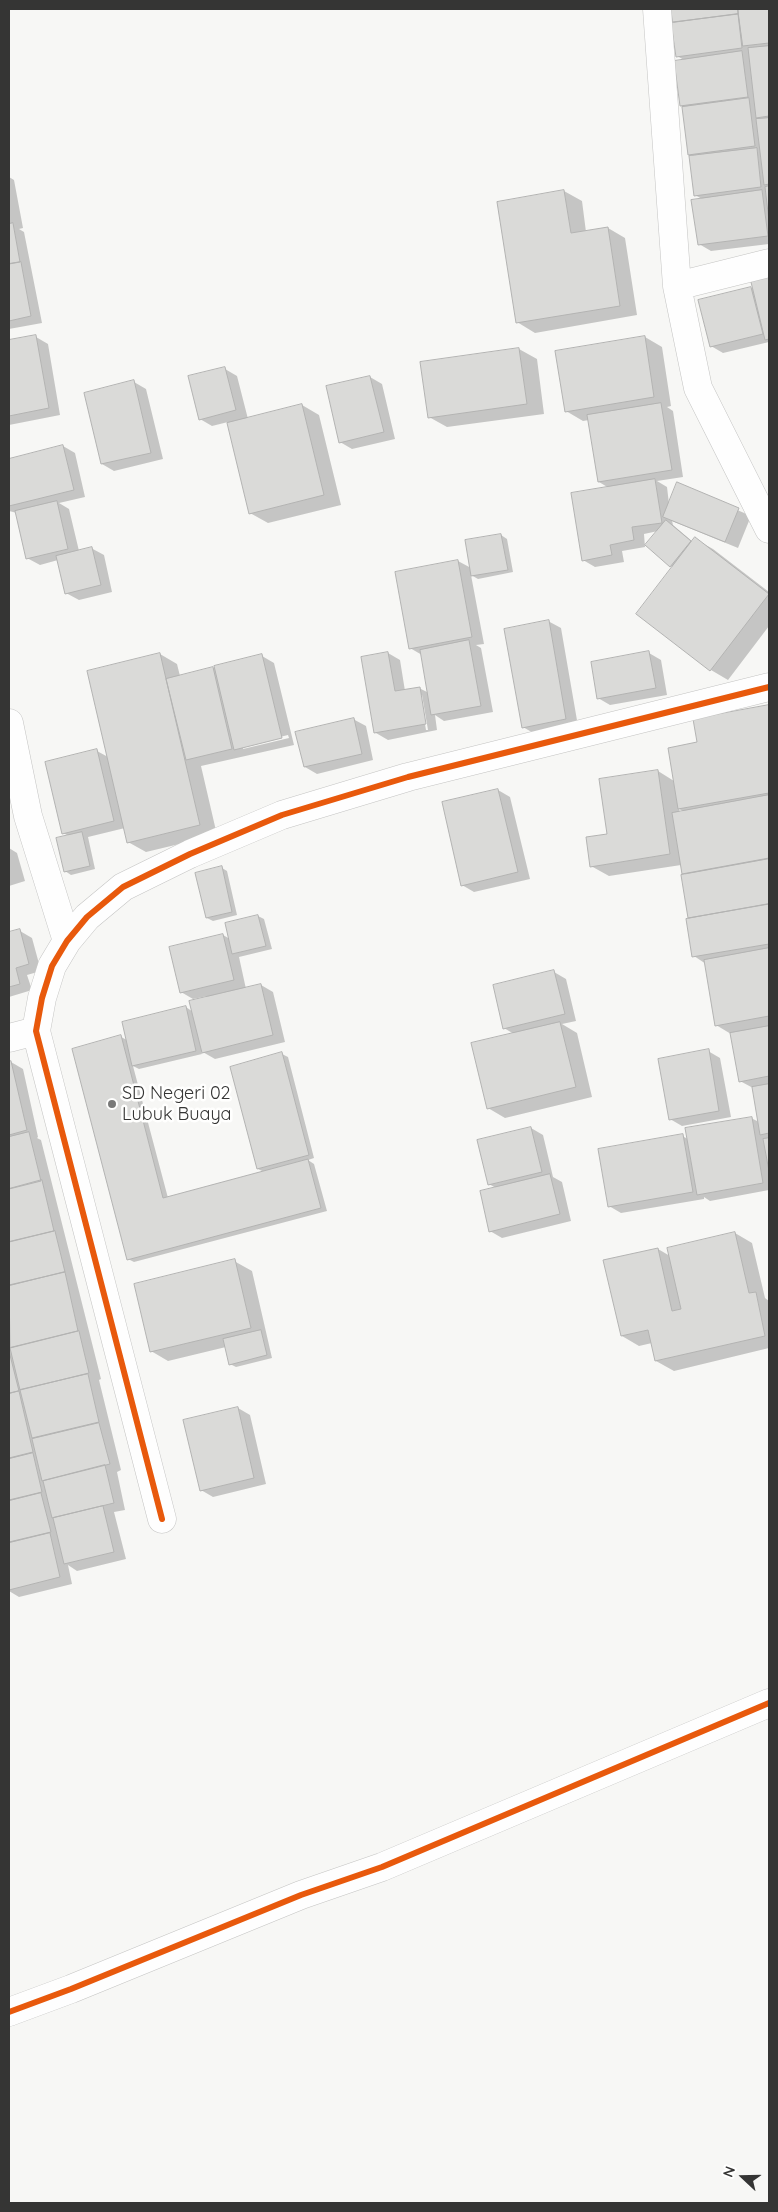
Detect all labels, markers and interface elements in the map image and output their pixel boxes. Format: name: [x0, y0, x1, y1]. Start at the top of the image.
place label: SD Negeri 02 Lubuk Buaya: [122, 1083, 232, 1126]
marker: SD Negeri 02 Lubuk Buaya: [106, 1098, 118, 1110]
north arrow: [718, 2152, 768, 2202]
text: N: [719, 2164, 739, 2180]

